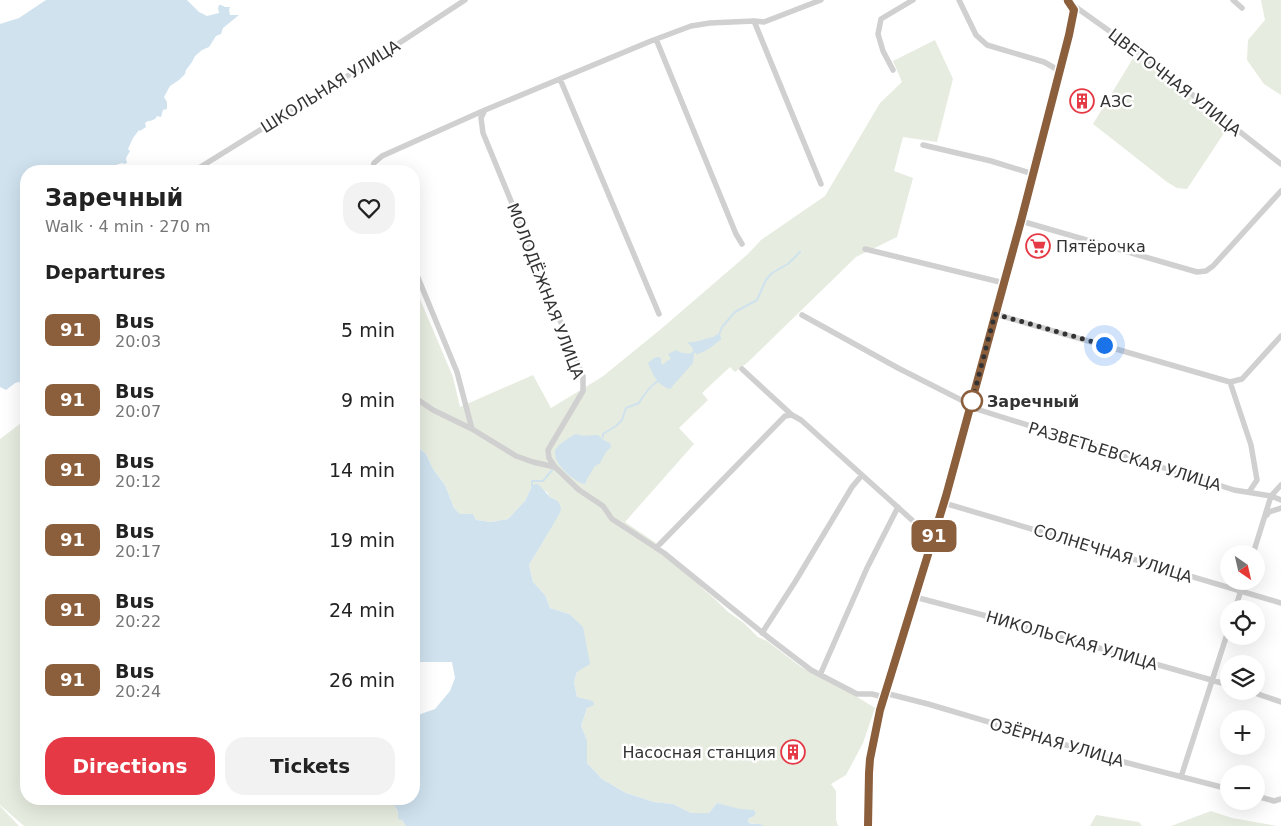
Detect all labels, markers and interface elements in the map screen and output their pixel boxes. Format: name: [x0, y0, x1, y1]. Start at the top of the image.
street label: ЦВЕТОЧНАЯ УЛИЦА: [1105, 25, 1245, 140]
street label: ШКОЛЬНАЯ УЛИЦА: [257, 36, 403, 137]
building icon: АЗС: [1069, 88, 1095, 114]
place label: АЗС: [1100, 92, 1132, 111]
button: heart: [343, 182, 395, 234]
text: Заречный: [45, 184, 183, 212]
street label: МОЛОДЁЖНАЯ УЛИЦА: [503, 200, 588, 382]
text: Walk · 4 min · 270 m: [45, 217, 210, 236]
supermarket icon: Пятёрочка: [1025, 233, 1051, 259]
place label: Пятёрочка: [1056, 237, 1146, 256]
text: Departures: [45, 261, 166, 283]
text: Bus: [115, 310, 154, 332]
text: 91: [60, 319, 85, 340]
text: 5 min: [341, 319, 395, 341]
text: 20:03: [115, 332, 161, 351]
your location: [1092, 333, 1117, 358]
text: Bus: [115, 380, 154, 402]
text: 91: [60, 389, 85, 410]
text: 9 min: [341, 389, 395, 411]
marker: Заречный: [961, 390, 983, 412]
place label: Заречный: [987, 392, 1079, 411]
text: 20:07: [115, 402, 161, 421]
street label: РАЗВЕТЬЕВСКАЯ УЛИЦА: [1026, 418, 1224, 495]
text: Bus: [115, 450, 154, 472]
text: 91: [60, 459, 85, 480]
text: 14 min: [329, 459, 395, 481]
text: 20:12: [115, 472, 161, 491]
text: Bus: [115, 520, 154, 542]
line badge: 91: [912, 520, 956, 552]
street label: СОЛНЕЧНАЯ УЛИЦА: [1031, 520, 1195, 587]
text: 91: [921, 525, 947, 546]
text: 91: [60, 529, 85, 550]
text: 19 min: [329, 529, 395, 551]
text: 20:17: [115, 542, 161, 561]
north arrow: [1220, 545, 1265, 590]
map controls: [1220, 545, 1265, 810]
text: Bus: [115, 590, 154, 612]
text: 91: [60, 599, 85, 620]
text: 24 min: [329, 599, 395, 621]
button: locate: [1220, 600, 1265, 645]
street label: НИКОЛЬСКАЯ УЛИЦА: [984, 607, 1160, 674]
text: 20:22: [115, 612, 161, 631]
button: layers: [1220, 655, 1265, 700]
text: Bus: [115, 660, 154, 682]
text: 91: [60, 669, 85, 690]
text: 26 min: [329, 669, 395, 691]
text: 20:24: [115, 682, 161, 701]
button: +: [1220, 710, 1265, 755]
street label: ОЗЁРНАЯ УЛИЦА: [987, 714, 1126, 771]
button: Directions: [45, 737, 215, 795]
button: Tickets: [225, 737, 395, 795]
building icon: Насосная станция: [780, 739, 806, 765]
place label: Насосная станция: [623, 743, 776, 762]
button: −: [1220, 765, 1265, 810]

